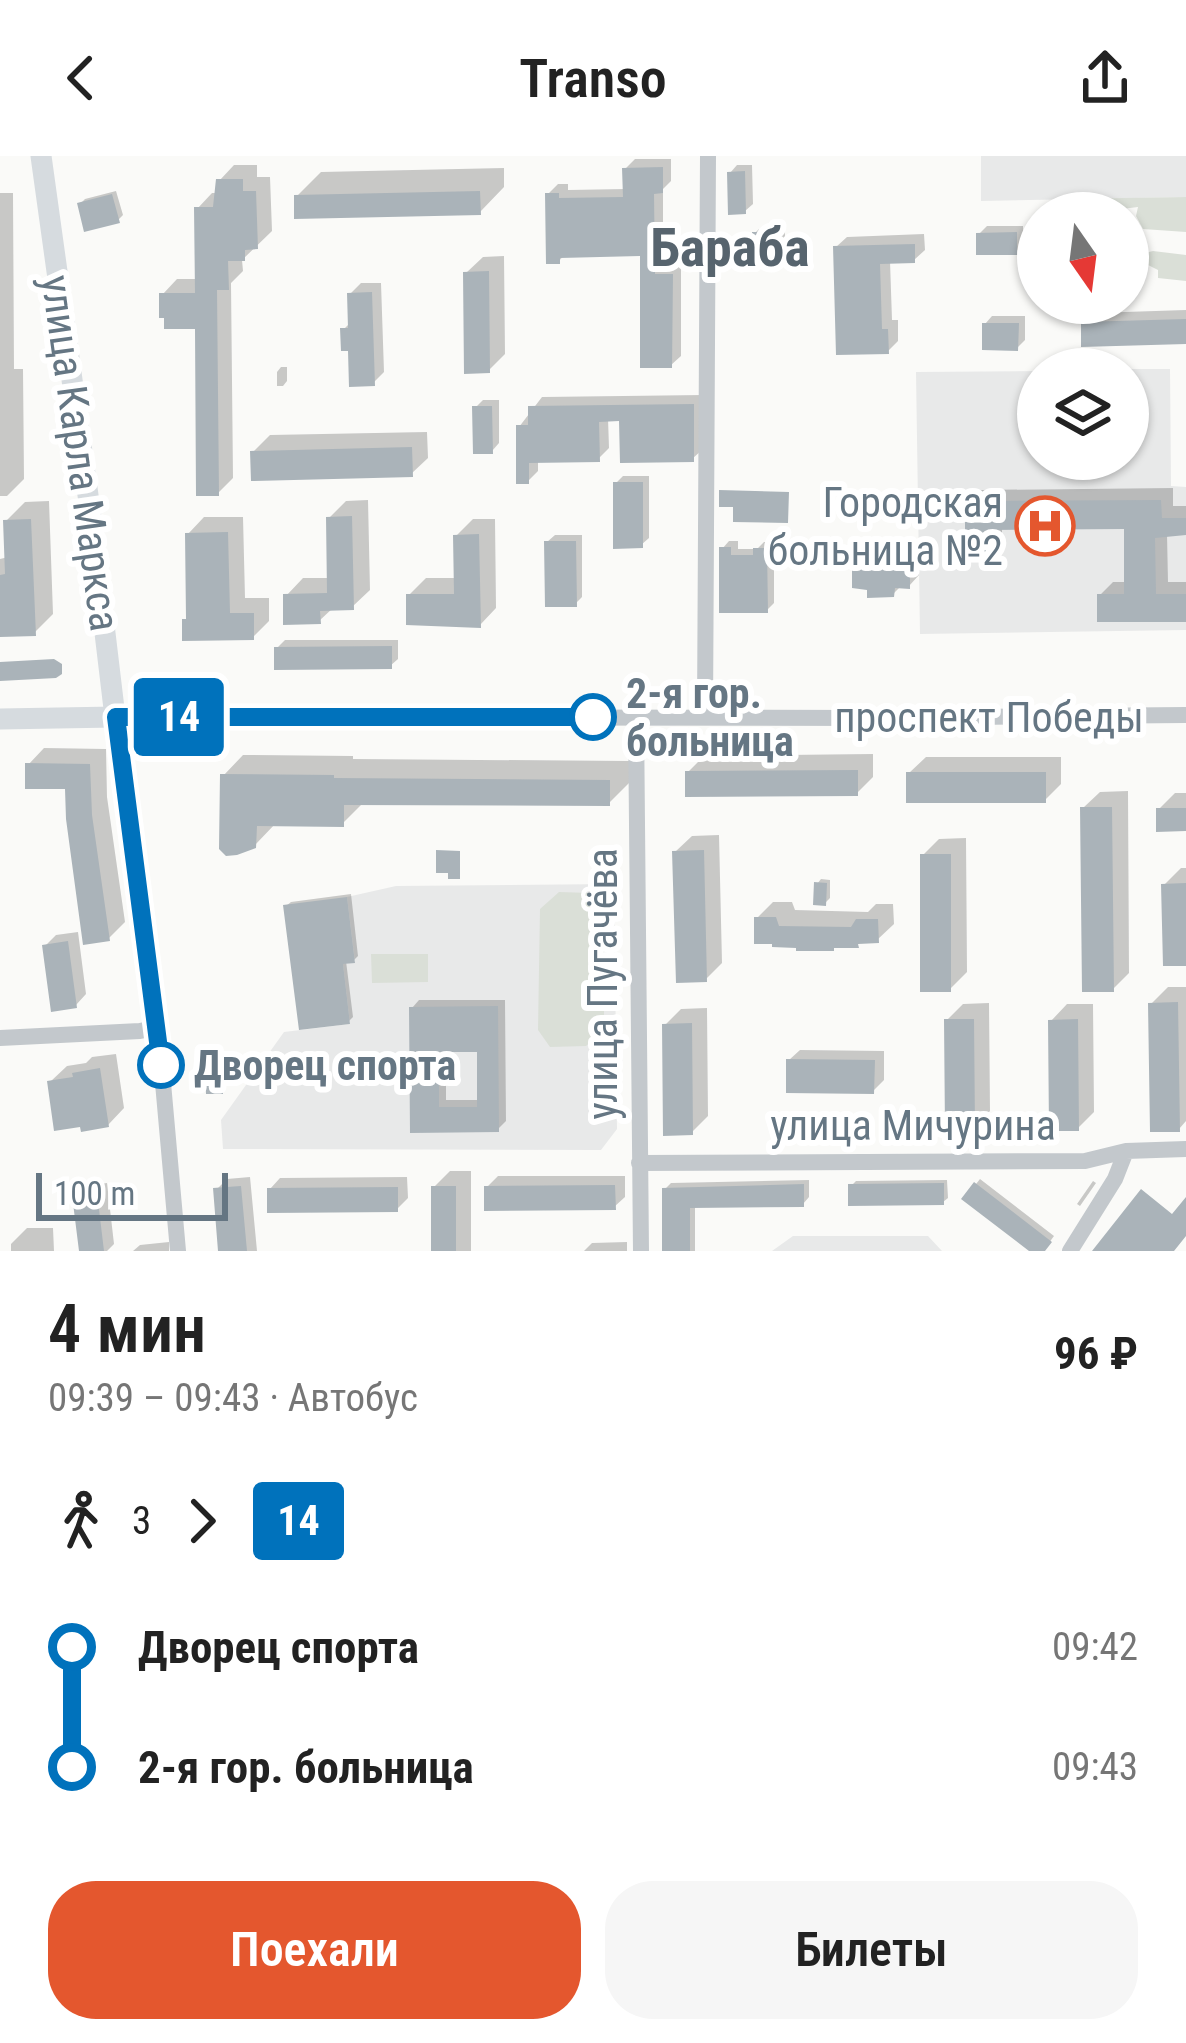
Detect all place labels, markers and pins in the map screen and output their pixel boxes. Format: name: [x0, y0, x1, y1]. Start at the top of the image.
place label: Городская больница №2: [768, 478, 1003, 575]
hospital icon: Городская больница №2: [1014, 495, 1076, 557]
place label: 2-я гор. больница: [626, 669, 794, 766]
marker: 2-я гор. больница: [571, 695, 615, 739]
place label: Дворец спорта: [194, 1041, 456, 1090]
marker: Дворец спорта: [139, 1043, 183, 1087]

